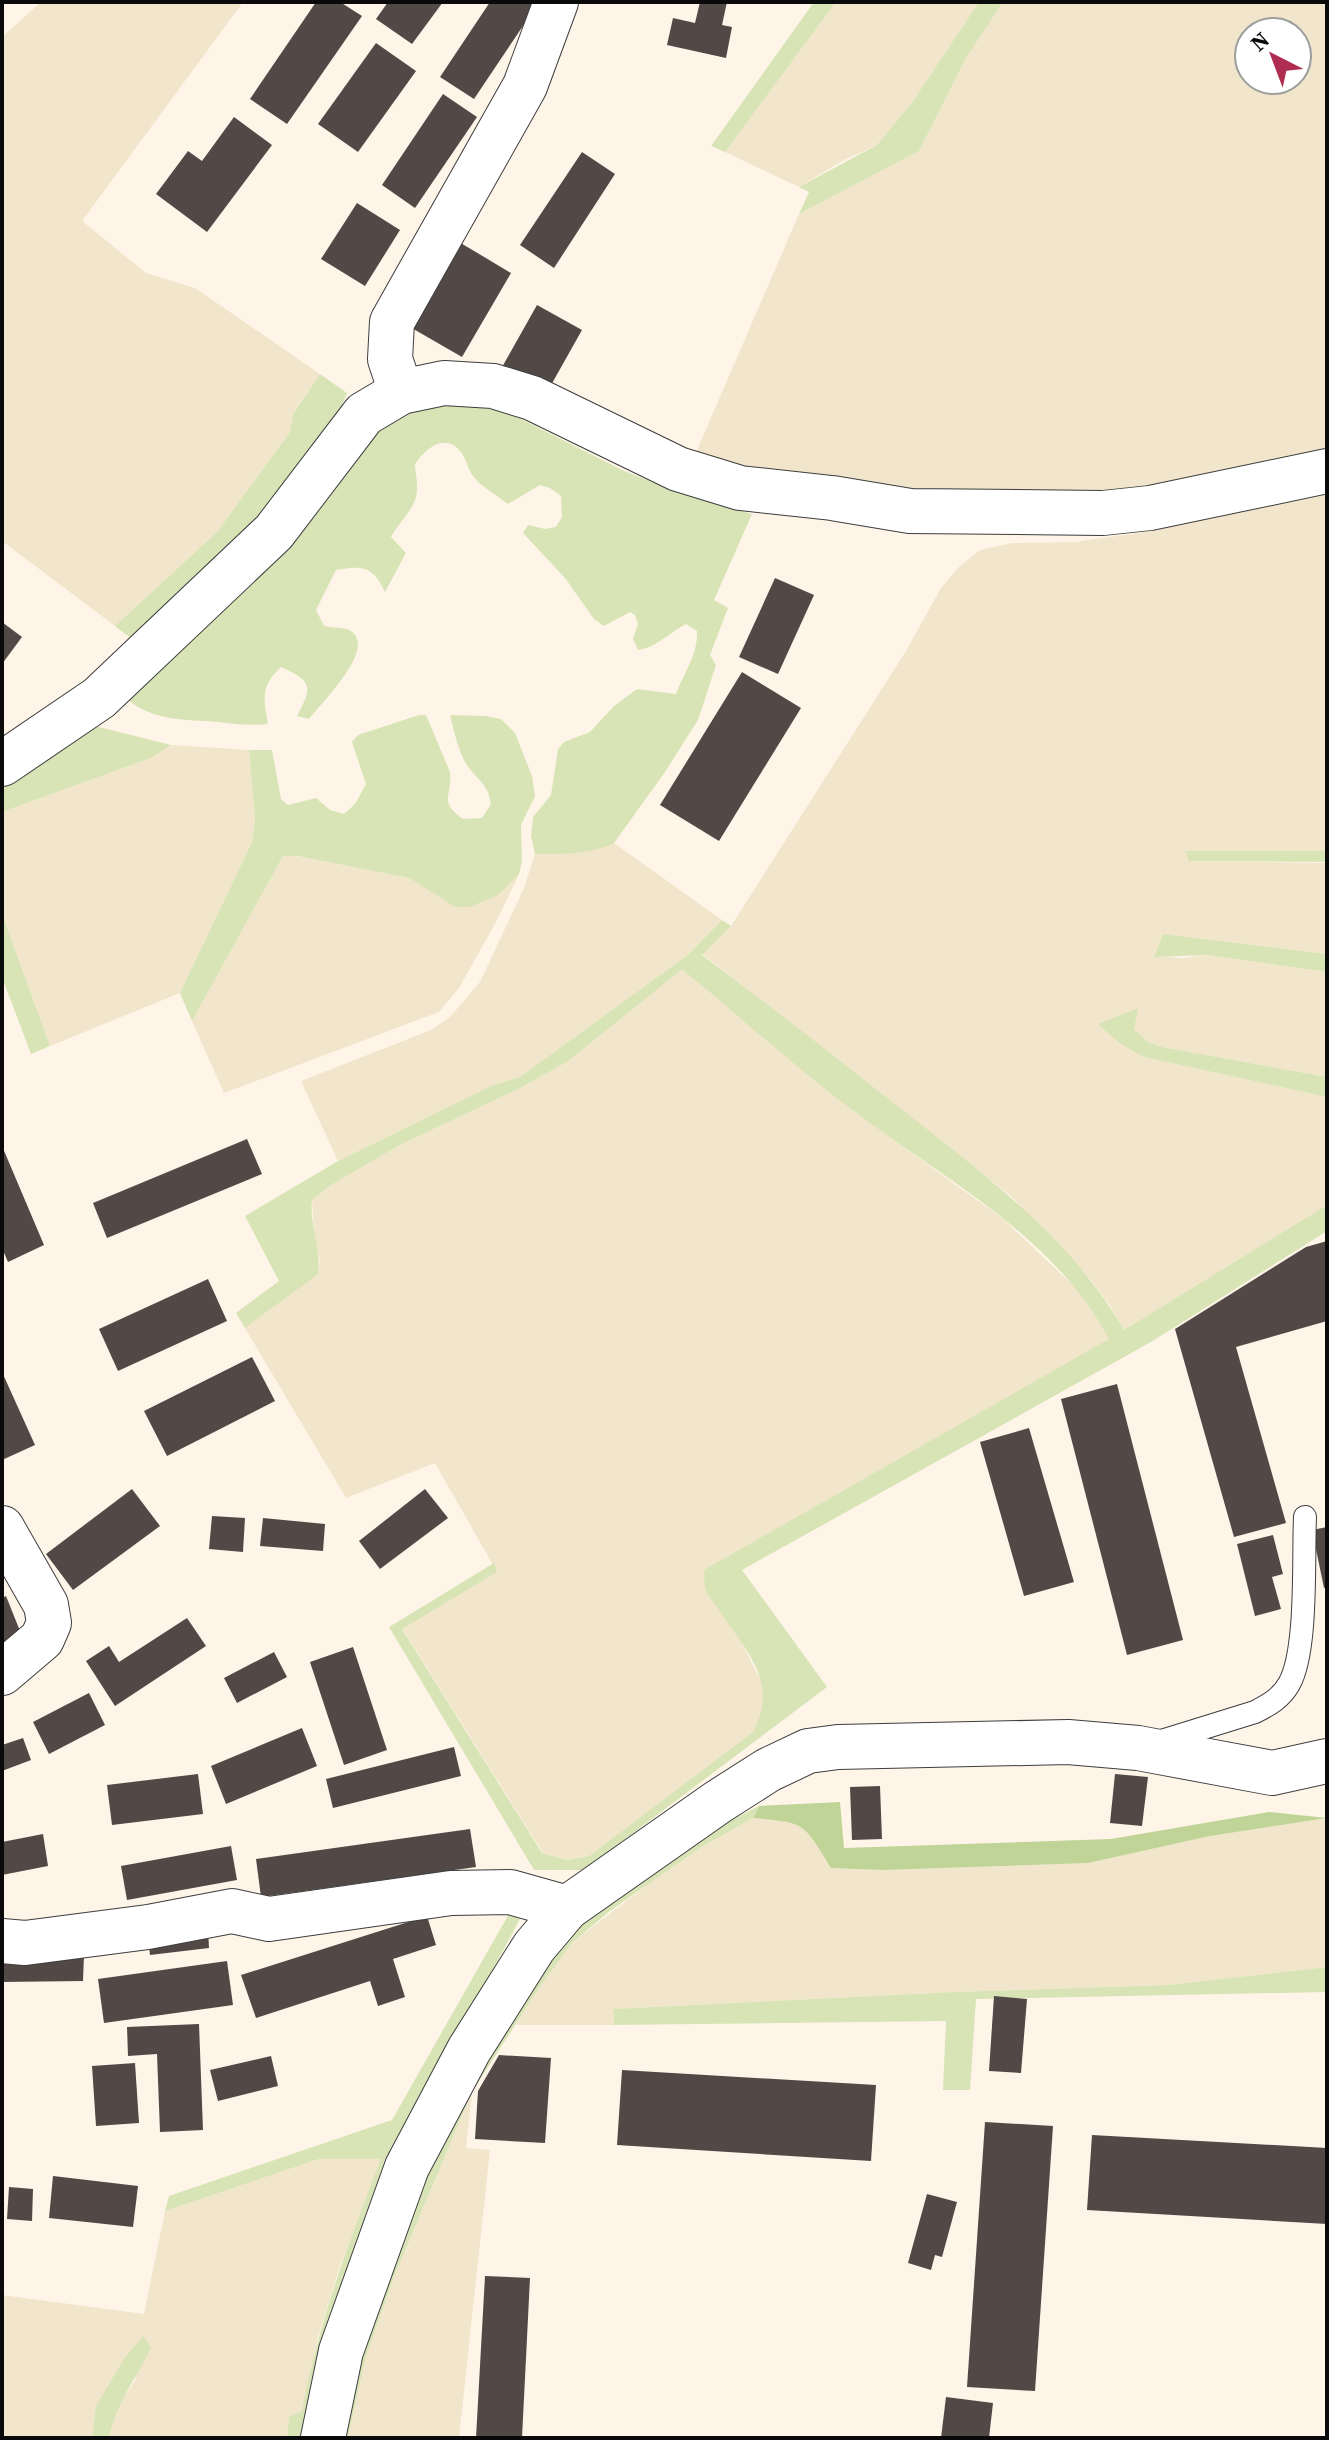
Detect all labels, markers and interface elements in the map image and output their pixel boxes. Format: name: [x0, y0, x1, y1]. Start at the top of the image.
north arrow: [1233, 16, 1313, 96]
text: N: [1244, 25, 1276, 58]

